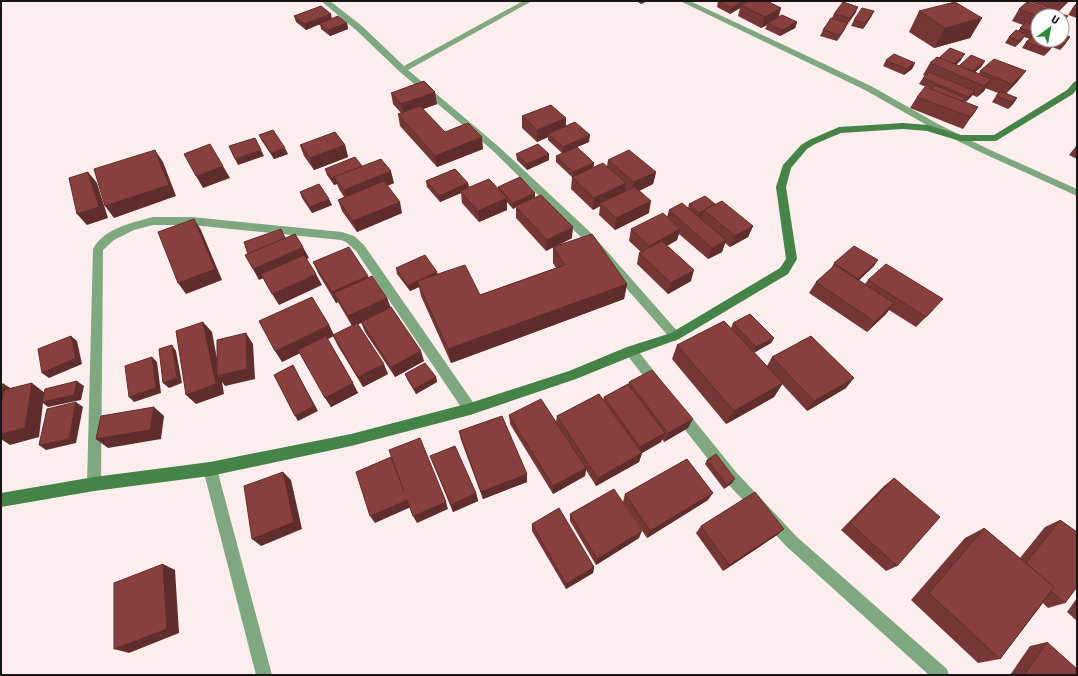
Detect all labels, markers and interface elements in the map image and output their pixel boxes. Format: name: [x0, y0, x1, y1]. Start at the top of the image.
north arrow: [1030, 8, 1070, 48]
text: U: [1049, 13, 1061, 26]

